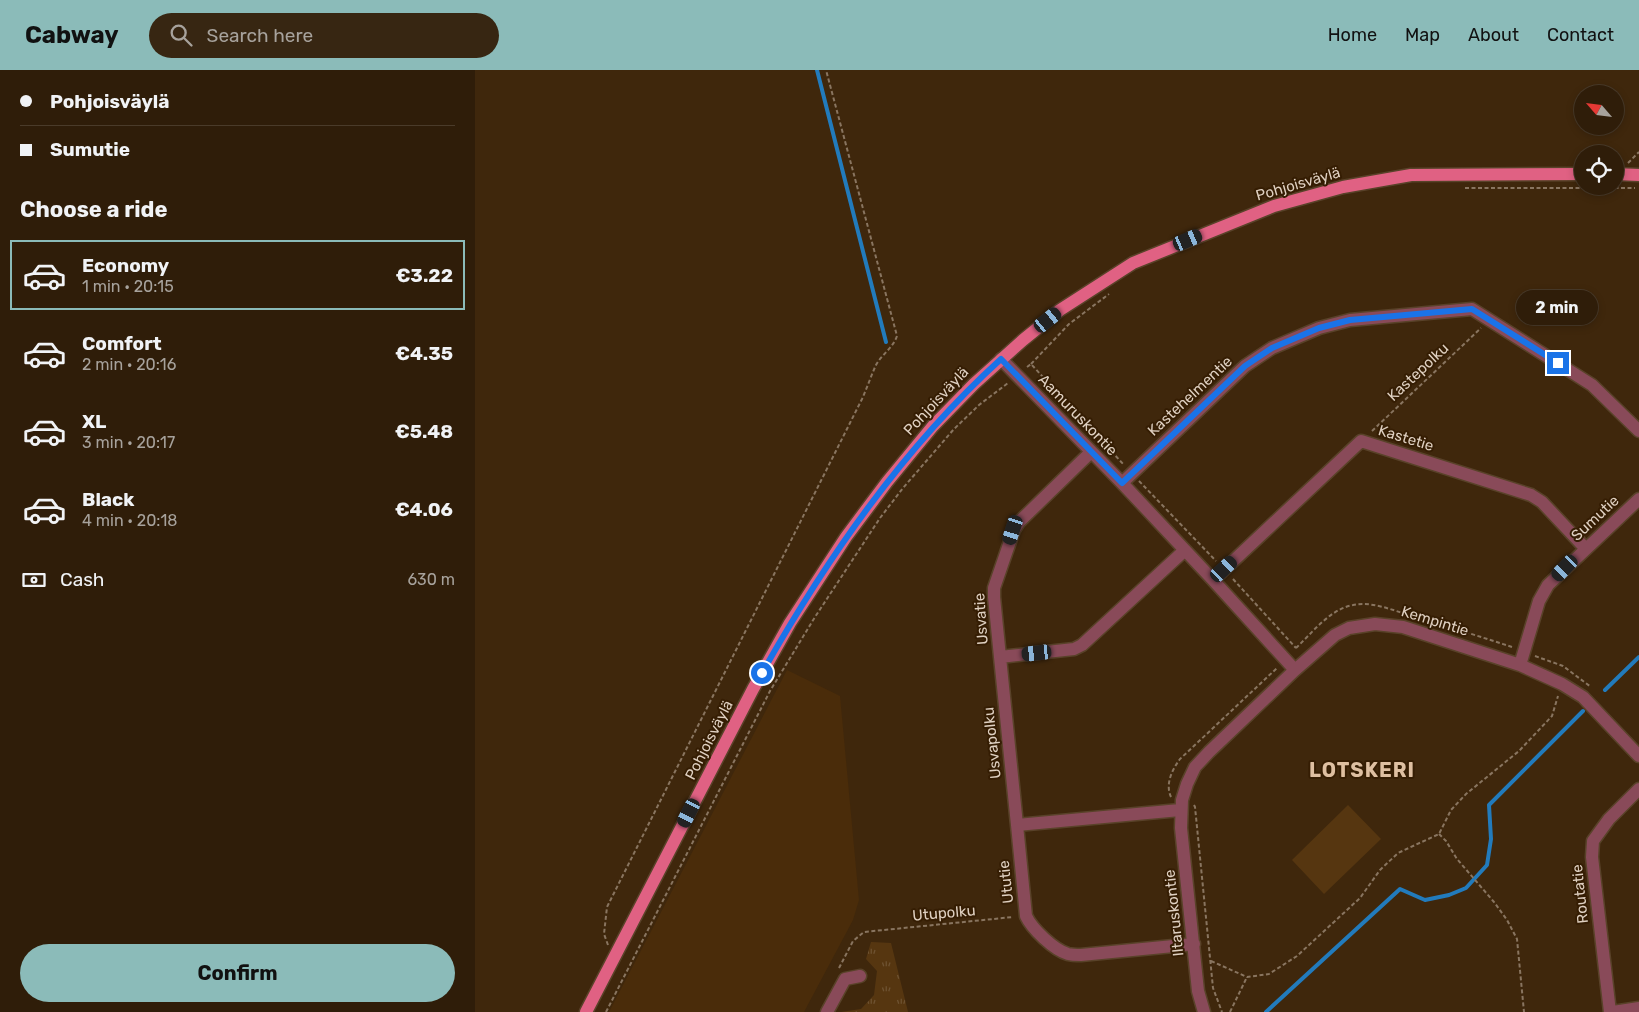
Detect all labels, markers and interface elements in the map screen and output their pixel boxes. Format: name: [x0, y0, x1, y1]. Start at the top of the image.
search box: [149, 13, 499, 58]
text: Cabway: [25, 21, 119, 49]
icon: search: [167, 21, 195, 49]
text: Search here: [207, 24, 313, 47]
text: Home: [1328, 24, 1377, 46]
text: Map: [1405, 24, 1440, 46]
text: About: [1468, 24, 1519, 46]
text: Contact: [1547, 24, 1614, 46]
north arrow: [1574, 85, 1624, 135]
map controls: [1574, 85, 1624, 195]
text: Pohjoisväylä: [50, 90, 169, 113]
text: Sumutie: [50, 138, 130, 161]
button: locate: [1574, 145, 1624, 195]
street label: Pohjoisväylä: [1254, 163, 1342, 205]
text: Choose a ride: [20, 196, 167, 223]
car: [1171, 227, 1204, 253]
icon: car: [22, 253, 67, 298]
text: Economy: [82, 254, 169, 277]
text: €3.22: [395, 264, 453, 287]
text: 1 min · 20:15: [82, 277, 174, 296]
callout: 2 min: [1517, 290, 1599, 326]
text: 2 min: [1535, 298, 1579, 317]
car: [1031, 305, 1064, 335]
icon: car: [22, 331, 67, 376]
text: Comfort: [82, 332, 162, 355]
street label: Kastepolku: [1384, 339, 1452, 405]
text: €4.35: [395, 342, 453, 365]
street label: Kastehelmentie: [1144, 352, 1236, 440]
route end: [1547, 352, 1569, 374]
text: 2 min · 20:16: [82, 355, 176, 374]
street label: Pohjoisväylä: [900, 363, 972, 439]
street label: Aamuruskontie: [1035, 371, 1121, 459]
icon: car: [22, 409, 67, 454]
text: XL: [82, 410, 106, 433]
text: €5.48: [395, 420, 453, 443]
street label: Kastetie: [1376, 421, 1436, 455]
text: 3 min · 20:17: [82, 433, 175, 452]
icon: car: [22, 487, 67, 532]
text: Black: [82, 488, 134, 511]
street label: Sumutie: [1567, 491, 1623, 545]
text: €4.06: [395, 498, 453, 521]
text: 4 min · 20:18: [82, 511, 177, 530]
car: [1001, 513, 1024, 547]
car: [1549, 552, 1580, 584]
car: [1207, 553, 1240, 585]
icon: cash: [20, 566, 48, 594]
text: Cash: [60, 568, 104, 591]
text: 630 m: [407, 570, 455, 589]
street label: Usvatie: [970, 592, 992, 646]
street label: Kempintie: [1399, 602, 1471, 640]
car: [1021, 644, 1052, 662]
route start: [751, 662, 773, 684]
street label: Pohjoisväylä: [681, 697, 737, 783]
street label: Usvapolku: [979, 706, 1005, 780]
district label: LOTSKERI: [1309, 758, 1415, 782]
car: [675, 796, 702, 830]
street label: Ututie: [995, 860, 1017, 904]
street label: Routatie: [1568, 864, 1592, 924]
street label: Iltaruskontie: [1160, 869, 1188, 957]
street label: Utupolku: [912, 901, 976, 925]
button: Confirm: [20, 944, 455, 1002]

